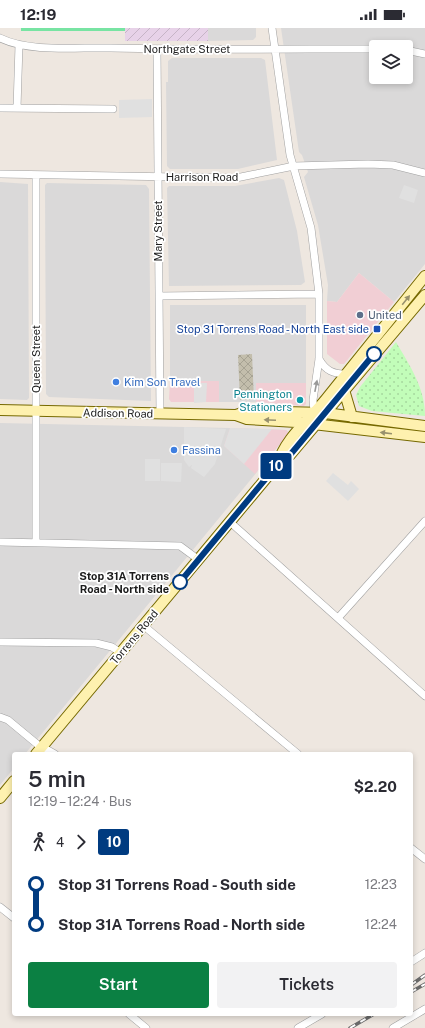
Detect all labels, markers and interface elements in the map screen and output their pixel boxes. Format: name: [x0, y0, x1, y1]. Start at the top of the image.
text: 12:19: [20, 6, 56, 23]
map controls: [369, 40, 413, 84]
button: layers: [369, 40, 413, 84]
street label: Northgate Street: [144, 43, 230, 55]
street label: Harrison Road: [166, 171, 238, 183]
street label: Mary Street: [152, 201, 164, 261]
one-way arrow: [402, 294, 411, 305]
place label: United: [368, 309, 402, 321]
marker: United: [355, 310, 365, 320]
place label: Stop 31 Torrens Road - North East side: [176, 323, 369, 335]
marker: Stop 31 Torrens Road - North East side: [372, 324, 382, 334]
street label: Queen Street: [30, 325, 42, 393]
unlabelled marker: [366, 346, 382, 362]
place label: Kim Son Travel: [124, 376, 200, 388]
marker: Kim Son Travel: [111, 377, 121, 387]
one-way arrow: [313, 379, 319, 392]
place label: Pennington Stationers: [233, 388, 292, 413]
marker: Pennington Stationers: [295, 395, 305, 405]
street label: Addison Road: [83, 406, 153, 420]
one-way arrow: [264, 417, 276, 424]
one-way arrow: [380, 430, 392, 436]
place label: Fassina: [182, 444, 221, 456]
marker: Fassina: [169, 445, 179, 455]
line badge: 10: [258, 453, 294, 479]
text: 10: [268, 458, 284, 474]
place label: Stop 31A Torrens Road - North side: [79, 570, 169, 595]
marker: Stop 31A Torrens Road - North side: [172, 574, 188, 590]
street label: Torrens Road: [108, 607, 160, 667]
text: 5 min: [28, 766, 86, 792]
text: $2.20: [354, 778, 397, 795]
text: 12:19 – 12:24 · Bus: [28, 794, 132, 809]
icon: walk: [28, 831, 50, 853]
icon: forward: [70, 831, 92, 853]
text: 10: [106, 834, 121, 850]
text: 4: [56, 835, 64, 850]
text: Stop 31 Torrens Road - South side: [58, 876, 296, 893]
text: 12:23: [365, 877, 397, 892]
text: Stop 31A Torrens Road - North side: [58, 916, 305, 933]
text: 12:24: [365, 917, 397, 932]
button: Start: [28, 962, 209, 1008]
button: Tickets: [217, 962, 397, 1008]

